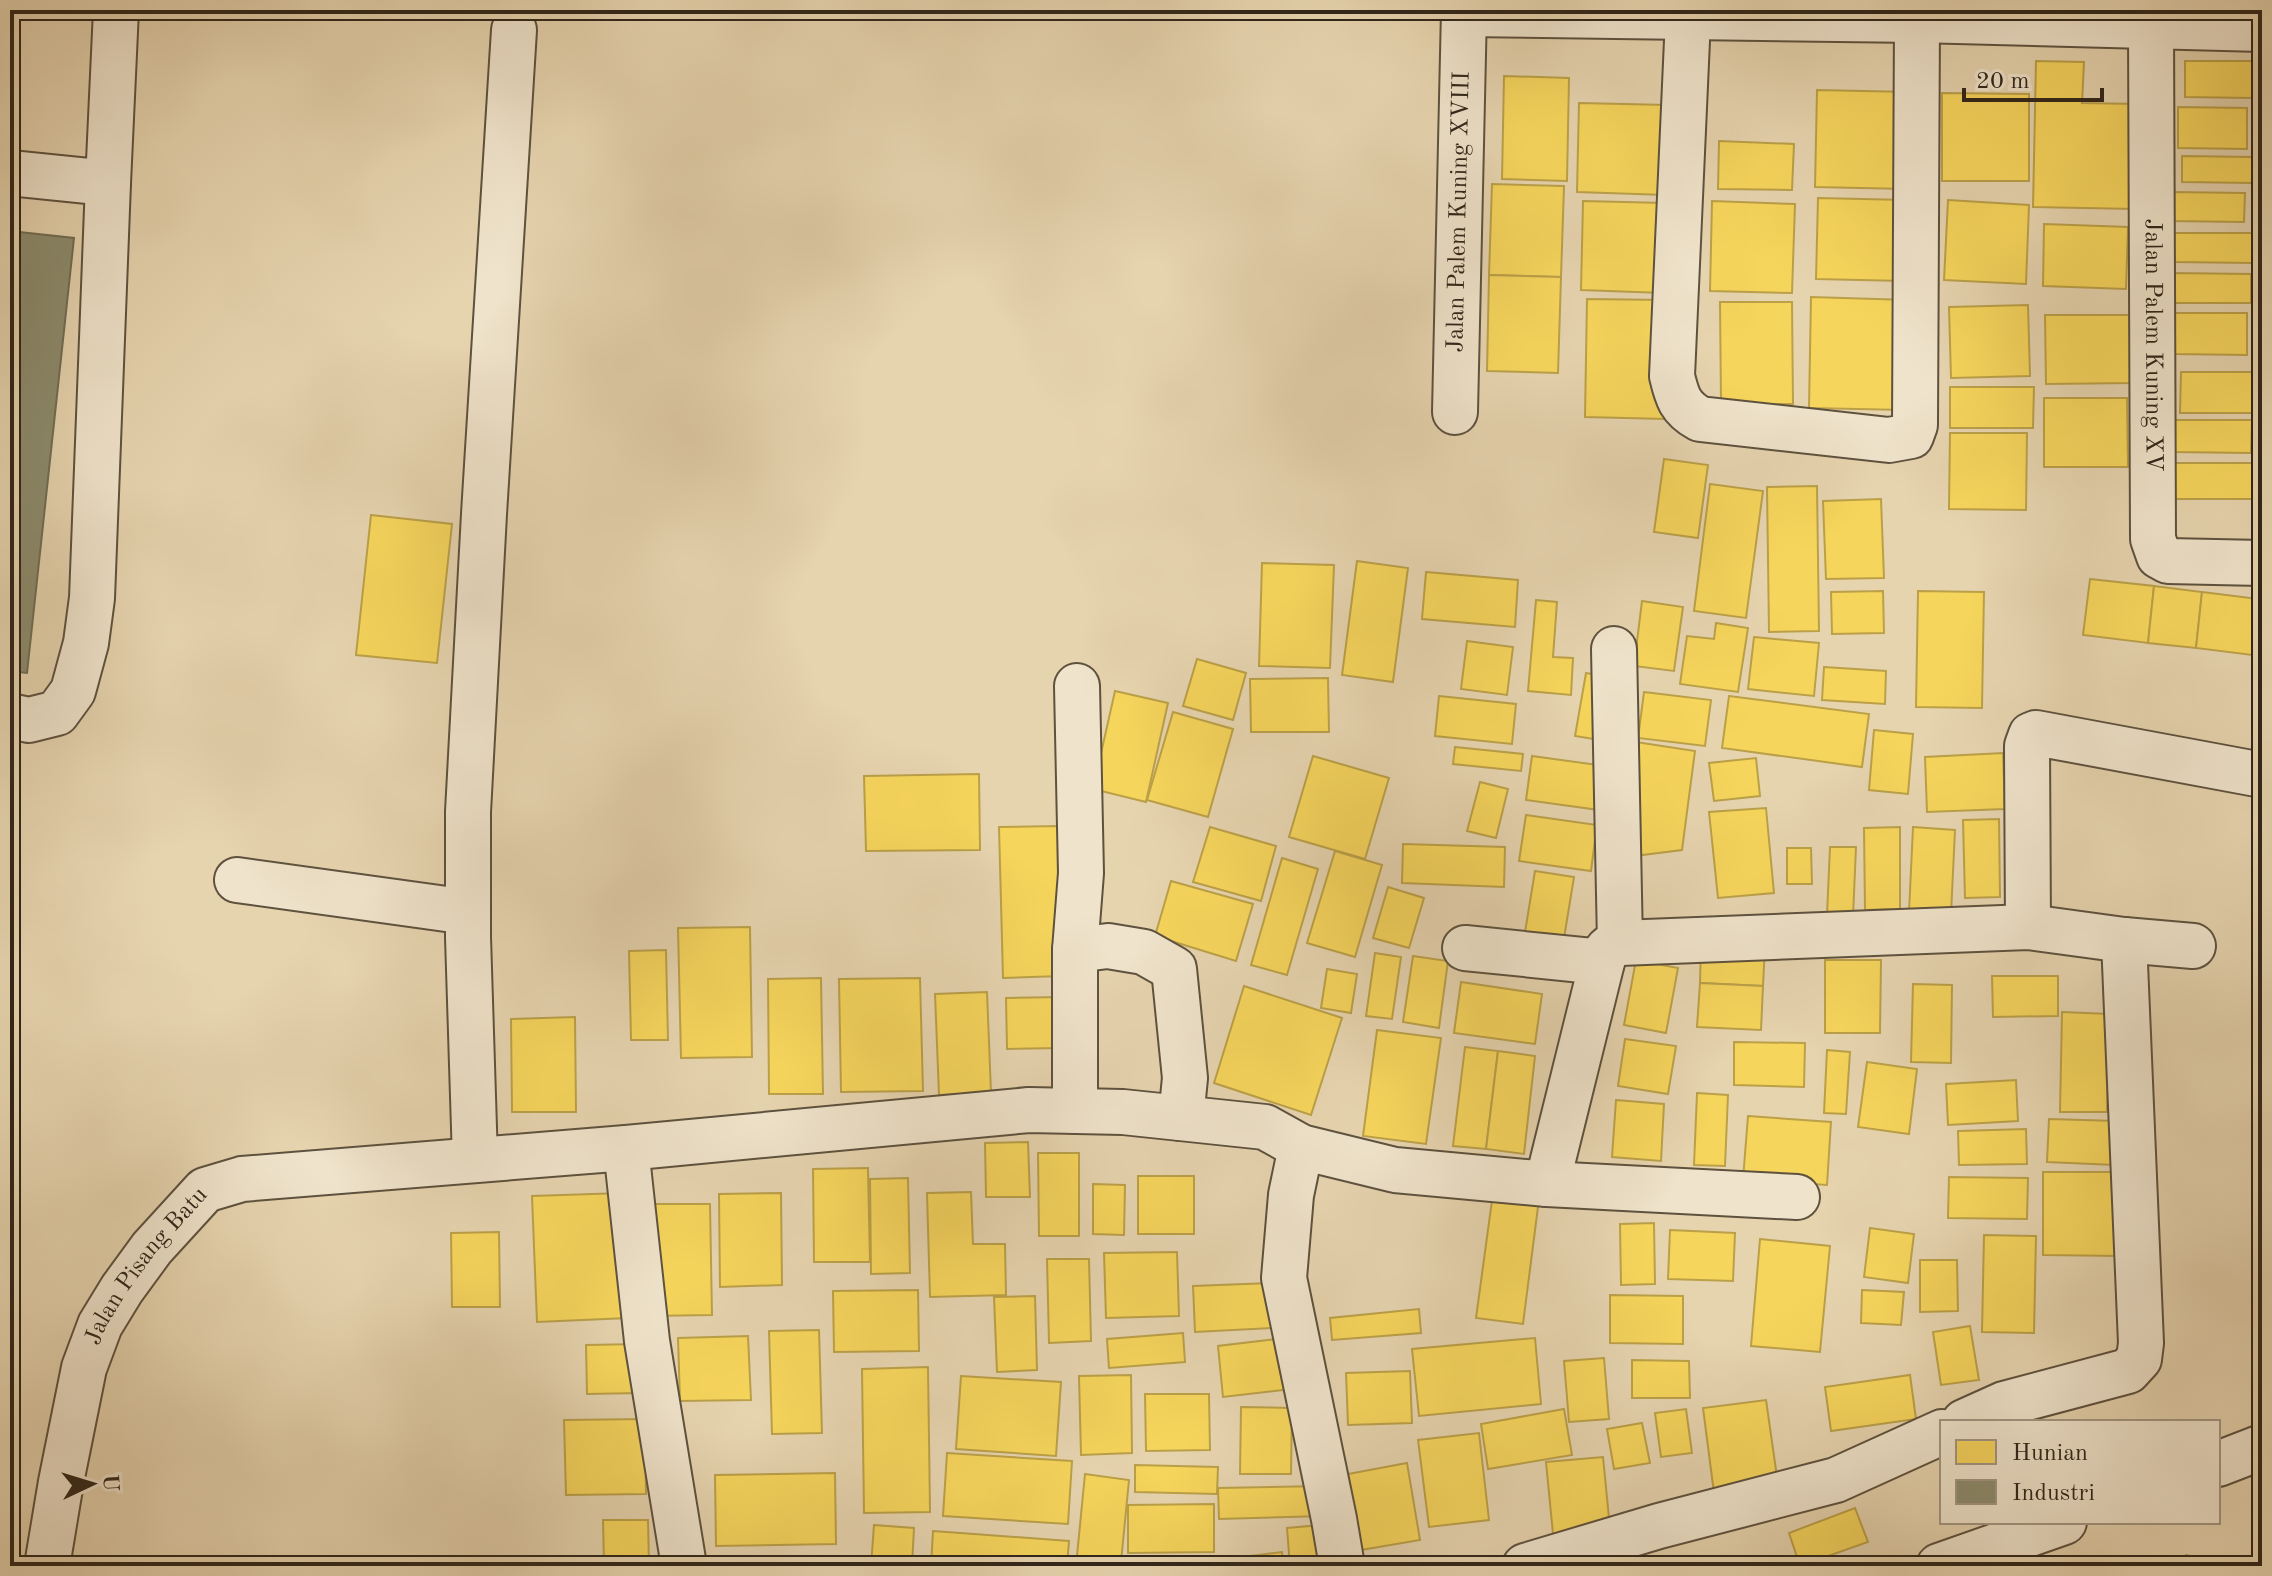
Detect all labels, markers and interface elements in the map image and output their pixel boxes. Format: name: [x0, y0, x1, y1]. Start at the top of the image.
scale bar: [1964, 52, 2102, 102]
text: 20 m: [1976, 70, 2030, 94]
street label: Jalan Palem Kuning XVIII: [1444, 71, 1475, 353]
street label: Jalan Palem Kuning XV: [2140, 218, 2165, 472]
street label: Jalan Pisang Batu: [82, 1183, 213, 1348]
legend: [1940, 1420, 2220, 1524]
text: Hunian: [2012, 1442, 2088, 1466]
north arrow: [52, 1444, 132, 1524]
text: U: [98, 1473, 122, 1492]
text: Industri: [2012, 1482, 2095, 1506]

